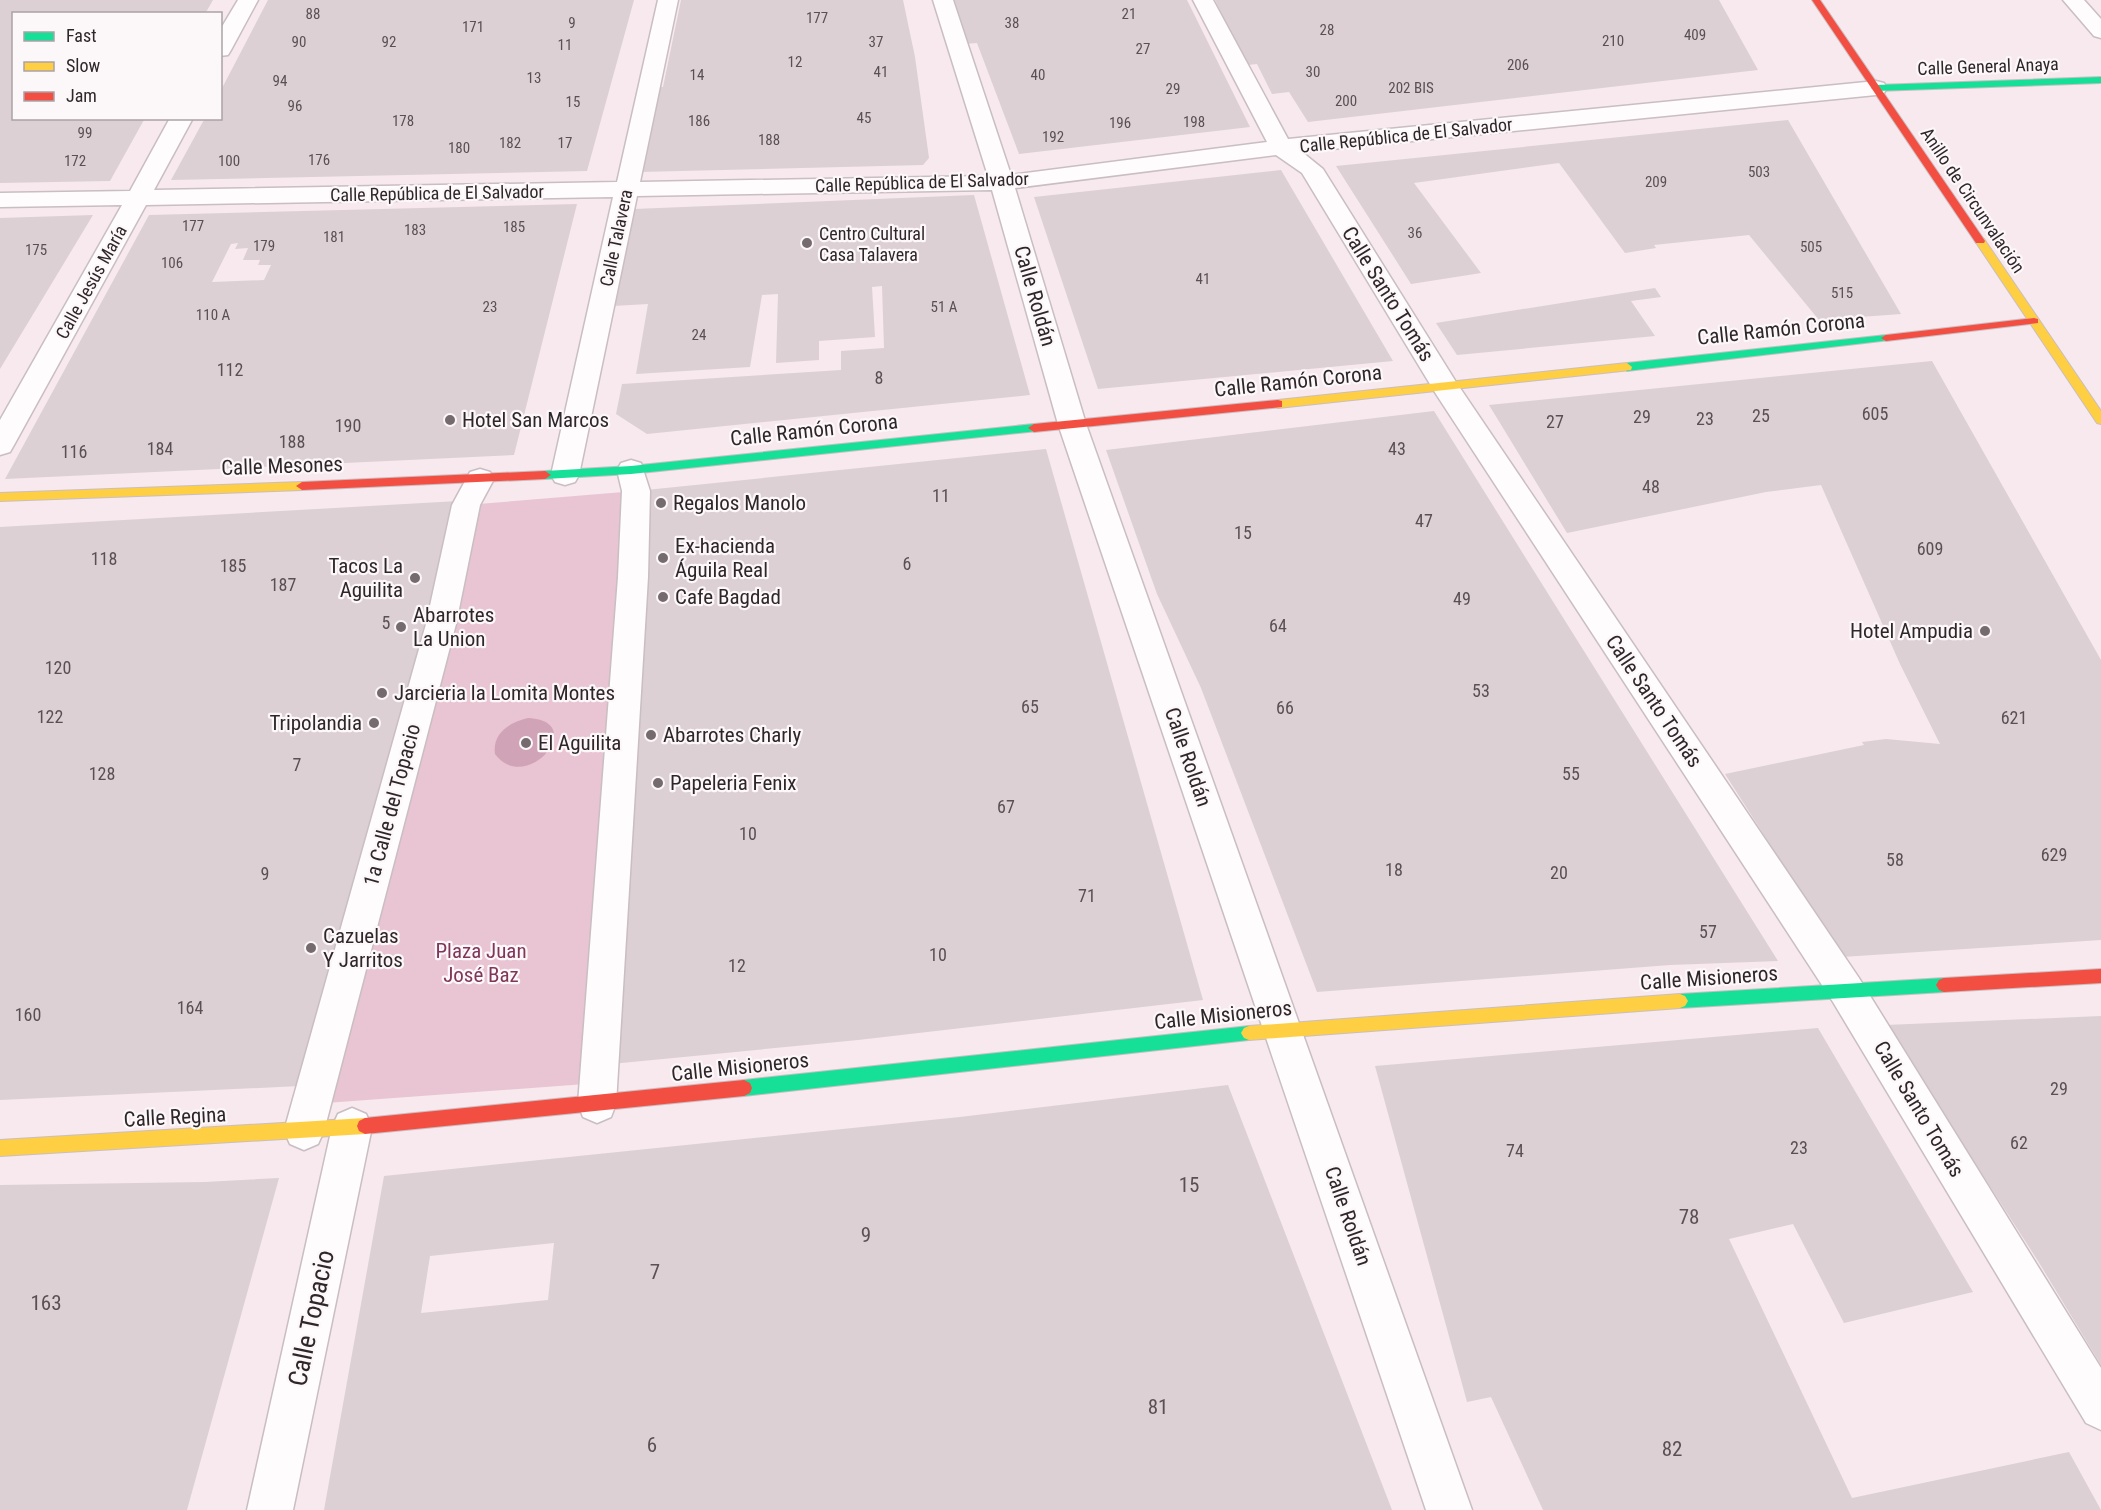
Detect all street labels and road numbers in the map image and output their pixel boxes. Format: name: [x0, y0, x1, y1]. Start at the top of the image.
street label: Calle General Anaya: [1917, 53, 2059, 79]
street label: Calle República de El Salvador: [1299, 113, 1514, 157]
street label: Anillo de Circunvalación: [1917, 123, 2029, 277]
street label: Calle República de El Salvador: [815, 168, 1030, 196]
street label: Calle República de El Salvador: [330, 181, 545, 205]
street label: Calle Talavera: [595, 188, 637, 288]
street label: Calle Jesús María: [51, 222, 131, 342]
street label: Calle Santo Tomás: [1337, 222, 1439, 366]
street label: Calle Roldán: [1009, 243, 1061, 349]
street label: Calle Ramón Corona: [1696, 308, 1866, 350]
street label: Calle Ramón Corona: [1213, 360, 1383, 402]
street label: Calle Ramón Corona: [729, 409, 899, 451]
street label: Calle Mesones: [221, 452, 343, 480]
street label: Calle Santo Tomás: [1601, 630, 1707, 772]
street label: Calle Roldán: [1160, 704, 1216, 810]
street label: 1a Calle del Topacio: [359, 721, 425, 889]
street label: Calle Misioneros: [1639, 961, 1779, 995]
street label: Calle Misioneros: [1153, 996, 1293, 1034]
street label: Calle Santo Tomás: [1869, 1037, 1969, 1181]
street label: Calle Misioneros: [670, 1048, 810, 1086]
street label: Calle Regina: [123, 1102, 227, 1132]
street label: Calle Roldán: [1320, 1163, 1376, 1269]
street label: Calle Topacio: [282, 1247, 340, 1389]

